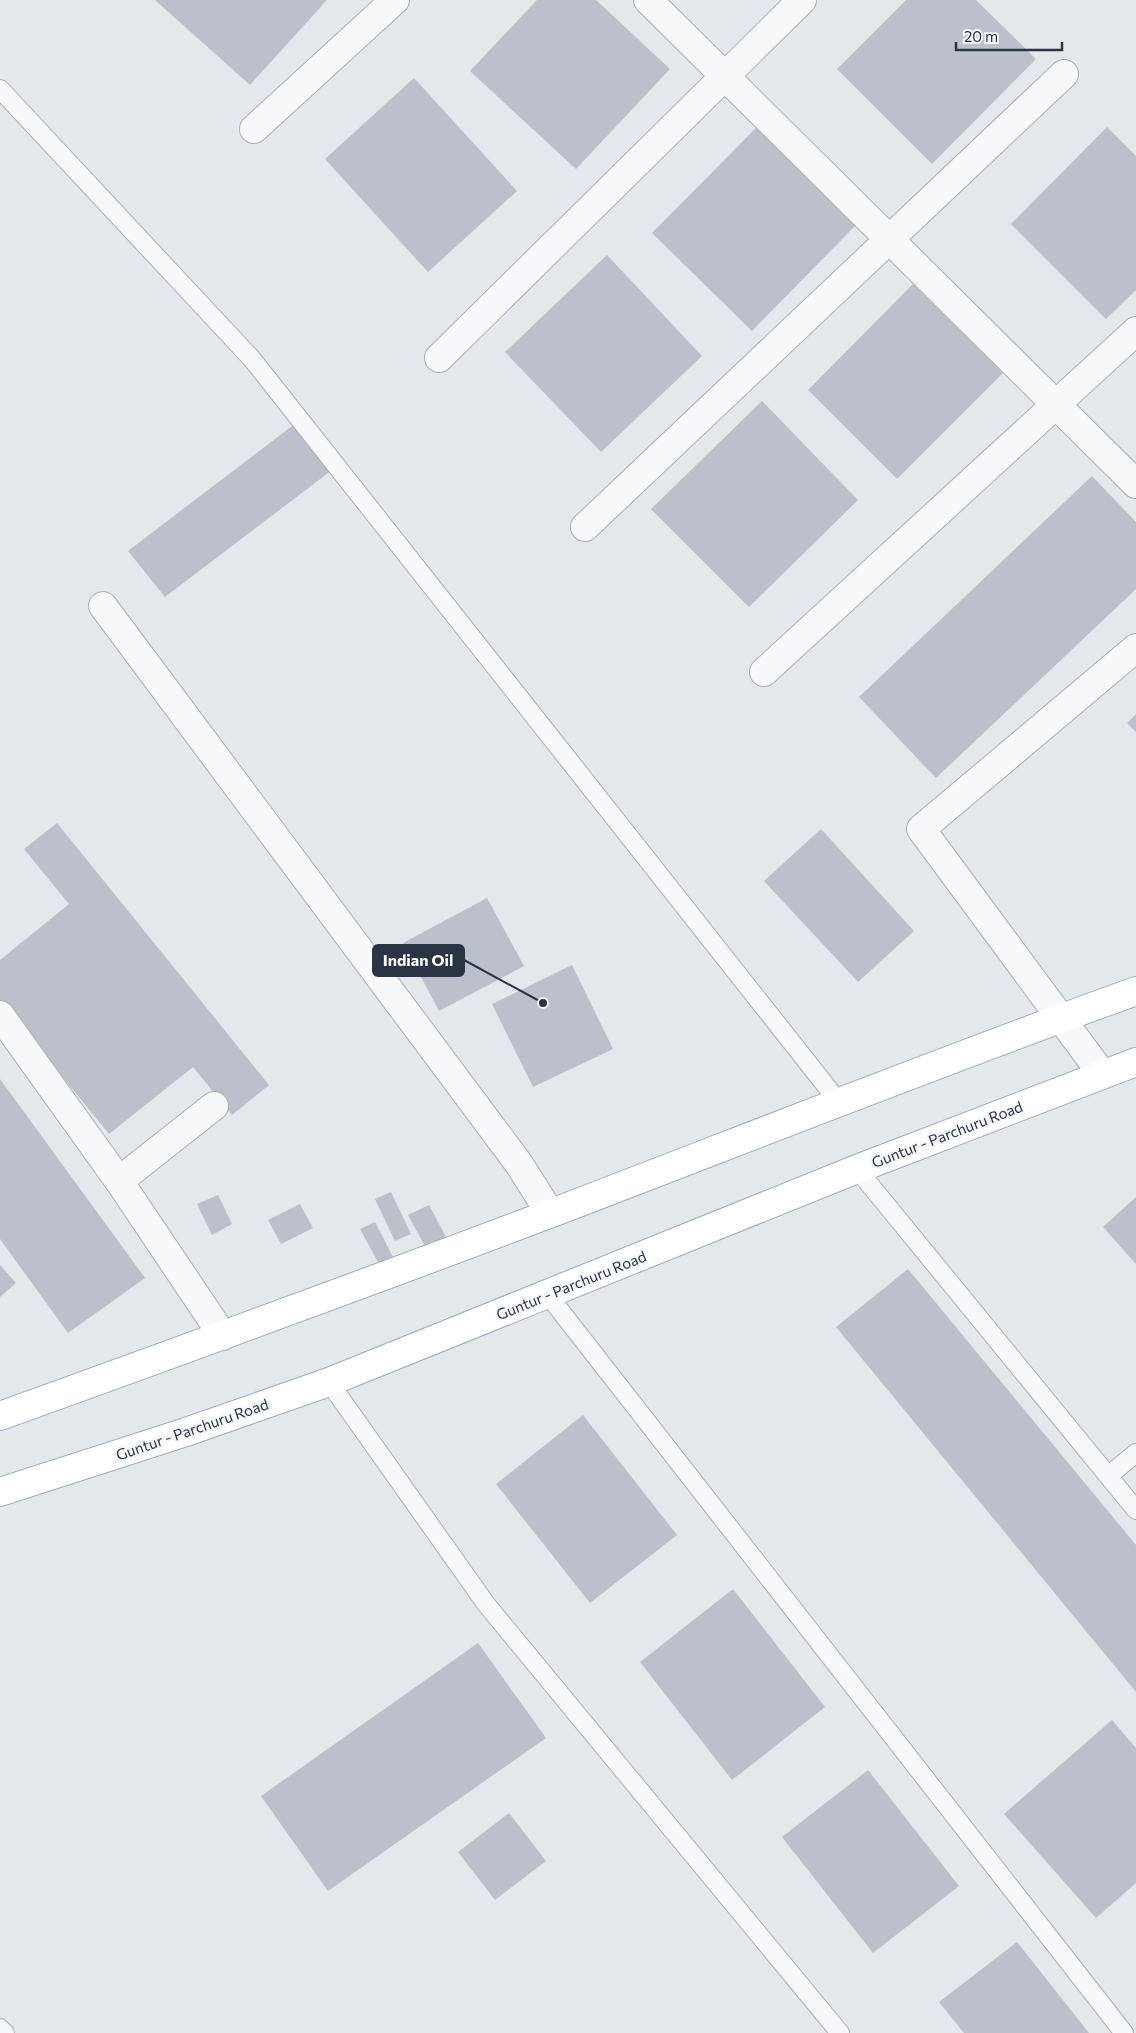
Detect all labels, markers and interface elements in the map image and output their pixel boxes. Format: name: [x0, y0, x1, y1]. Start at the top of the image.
scale bar: [956, 20, 1062, 52]
text: 20 m: [964, 27, 998, 45]
callout: Indian Oil: [373, 945, 464, 976]
text: Indian Oil: [383, 950, 453, 969]
street label: Guntur - Parchuru Road: [869, 1097, 1025, 1171]
street label: Guntur - Parchuru Road: [493, 1247, 649, 1323]
street label: Guntur - Parchuru Road: [113, 1394, 271, 1464]

